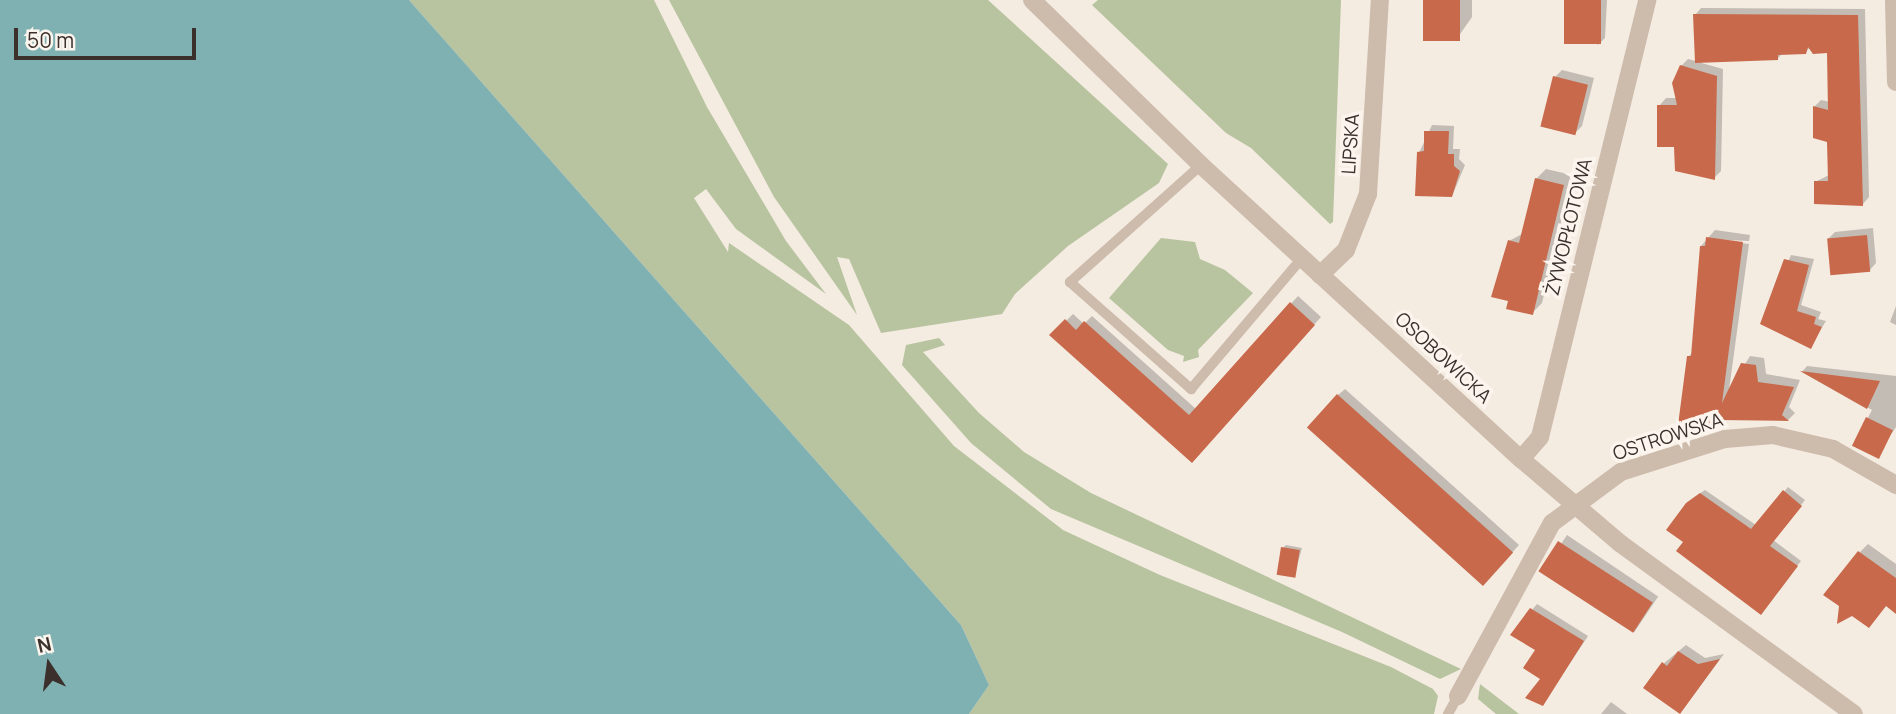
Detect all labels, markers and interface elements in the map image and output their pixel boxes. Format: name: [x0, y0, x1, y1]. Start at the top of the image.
scale bar: [18, 14, 200, 58]
text: 50 m: [27, 26, 74, 54]
street label: LIPSKA: [1338, 113, 1364, 175]
street label: ŻYWOPŁOTOWA: [1541, 156, 1597, 298]
street label: OSOBOWICKA: [1390, 308, 1496, 408]
street label: OSTROWSKA: [1610, 408, 1726, 466]
north arrow: [14, 630, 84, 700]
text: N: [35, 630, 54, 659]

